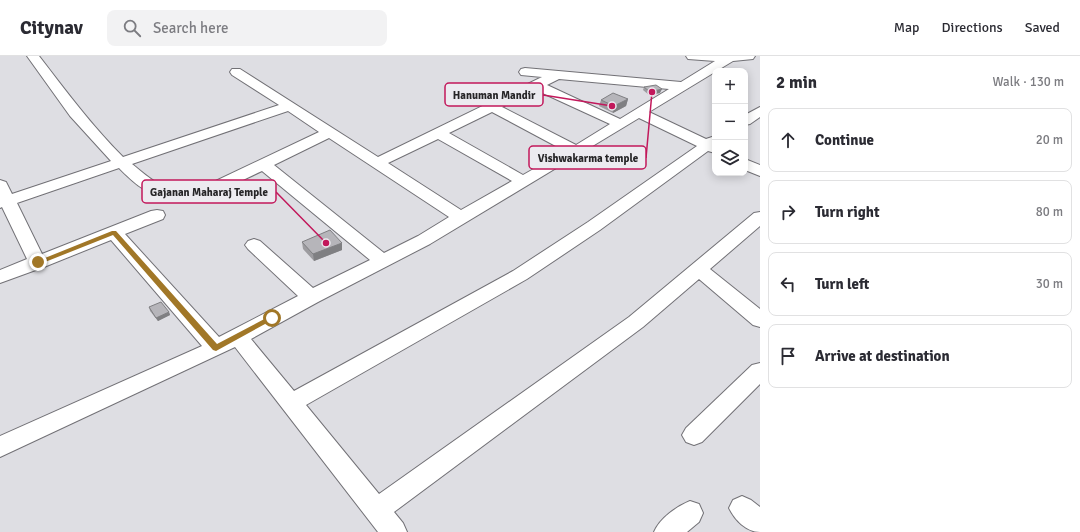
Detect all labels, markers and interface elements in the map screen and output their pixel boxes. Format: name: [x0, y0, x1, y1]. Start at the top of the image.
search box: [107, 10, 387, 46]
text: Citynav: [20, 16, 83, 40]
icon: search: [121, 17, 143, 39]
text: Search here: [153, 19, 229, 37]
text: Map: [894, 19, 920, 36]
text: Directions: [942, 19, 1003, 36]
text: Saved: [1025, 19, 1060, 36]
map controls: [712, 68, 748, 176]
button: +: [712, 68, 748, 104]
text: 2 min: [776, 72, 817, 93]
text: Walk · 130 m: [993, 74, 1064, 90]
callout: Hanuman Mandir: [445, 83, 543, 106]
text: Hanuman Mandir: [453, 89, 536, 102]
button: −: [712, 104, 748, 140]
icon: ahead: [777, 129, 799, 151]
text: Continue: [815, 131, 874, 149]
text: 20 m: [1036, 132, 1063, 148]
button: layers: [712, 140, 748, 176]
callout: Vishwakarma temple: [529, 146, 646, 169]
text: Vishwakarma temple: [538, 152, 639, 165]
callout: Gajanan Maharaj Temple: [142, 180, 276, 203]
text: Gajanan Maharaj Temple: [150, 186, 268, 199]
icon: right: [777, 201, 799, 223]
text: Turn right: [815, 203, 880, 221]
text: 80 m: [1036, 204, 1063, 220]
route end: [29, 253, 47, 271]
icon: left: [777, 273, 799, 295]
text: Turn left: [815, 275, 869, 293]
text: 30 m: [1036, 276, 1063, 292]
route start: [263, 309, 281, 327]
icon: arrive: [777, 345, 799, 367]
text: Arrive at destination: [815, 347, 950, 365]

